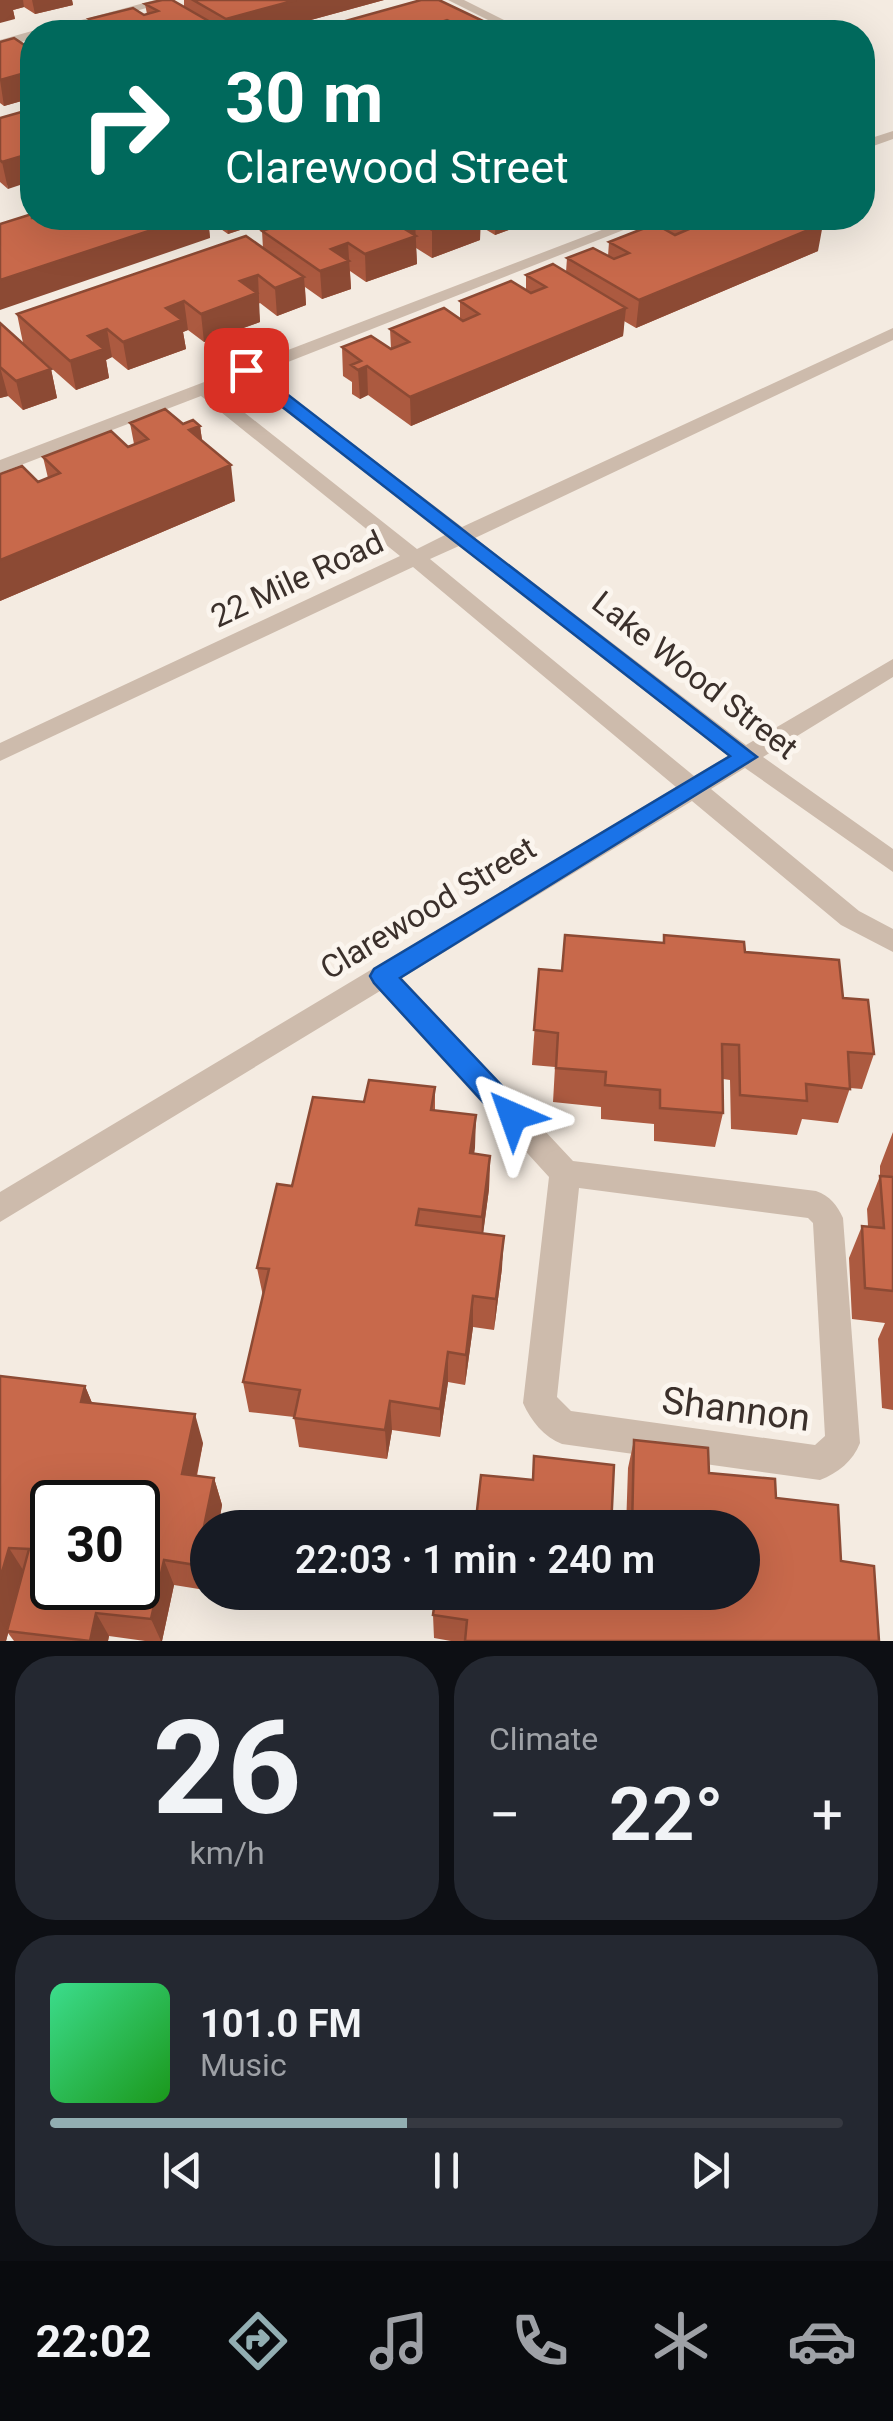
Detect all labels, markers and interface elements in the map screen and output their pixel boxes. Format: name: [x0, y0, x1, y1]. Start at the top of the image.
text: 30 m: [225, 57, 383, 139]
icon: right: [60, 60, 190, 190]
text: Clarewood Street: [225, 141, 569, 194]
pin: [204, 328, 289, 413]
icon: arrive: [219, 343, 274, 398]
street label: 22 Mile Road: [205, 523, 389, 635]
street label: Lake Wood Street: [585, 583, 805, 767]
street label: Clarewood Street: [313, 829, 543, 987]
position arrow: [461, 1064, 565, 1168]
street label: Shannon: [659, 1378, 813, 1440]
speed limit sign: 30: [30, 1480, 160, 1610]
text: 22:03 · 1 min · 240 m: [295, 1538, 655, 1582]
text: 26: [152, 1692, 302, 1845]
text: Climate: [489, 1720, 598, 1758]
text: 22°: [609, 1770, 723, 1858]
text: −: [489, 1783, 520, 1847]
text: +: [812, 1783, 843, 1847]
text: km/h: [189, 1834, 265, 1872]
text: 101.0 FM: [200, 2002, 362, 2046]
text: Music: [200, 2046, 287, 2084]
icon: previous: [155, 2143, 210, 2198]
icon: pause: [419, 2143, 474, 2198]
icon: next: [683, 2143, 738, 2198]
icon: directions: [223, 2306, 293, 2376]
icon: music: [364, 2306, 434, 2376]
icon: phone: [505, 2306, 575, 2376]
icon: climate: [646, 2306, 716, 2376]
icon: car: [787, 2306, 857, 2376]
text: 22:02: [36, 2315, 152, 2368]

